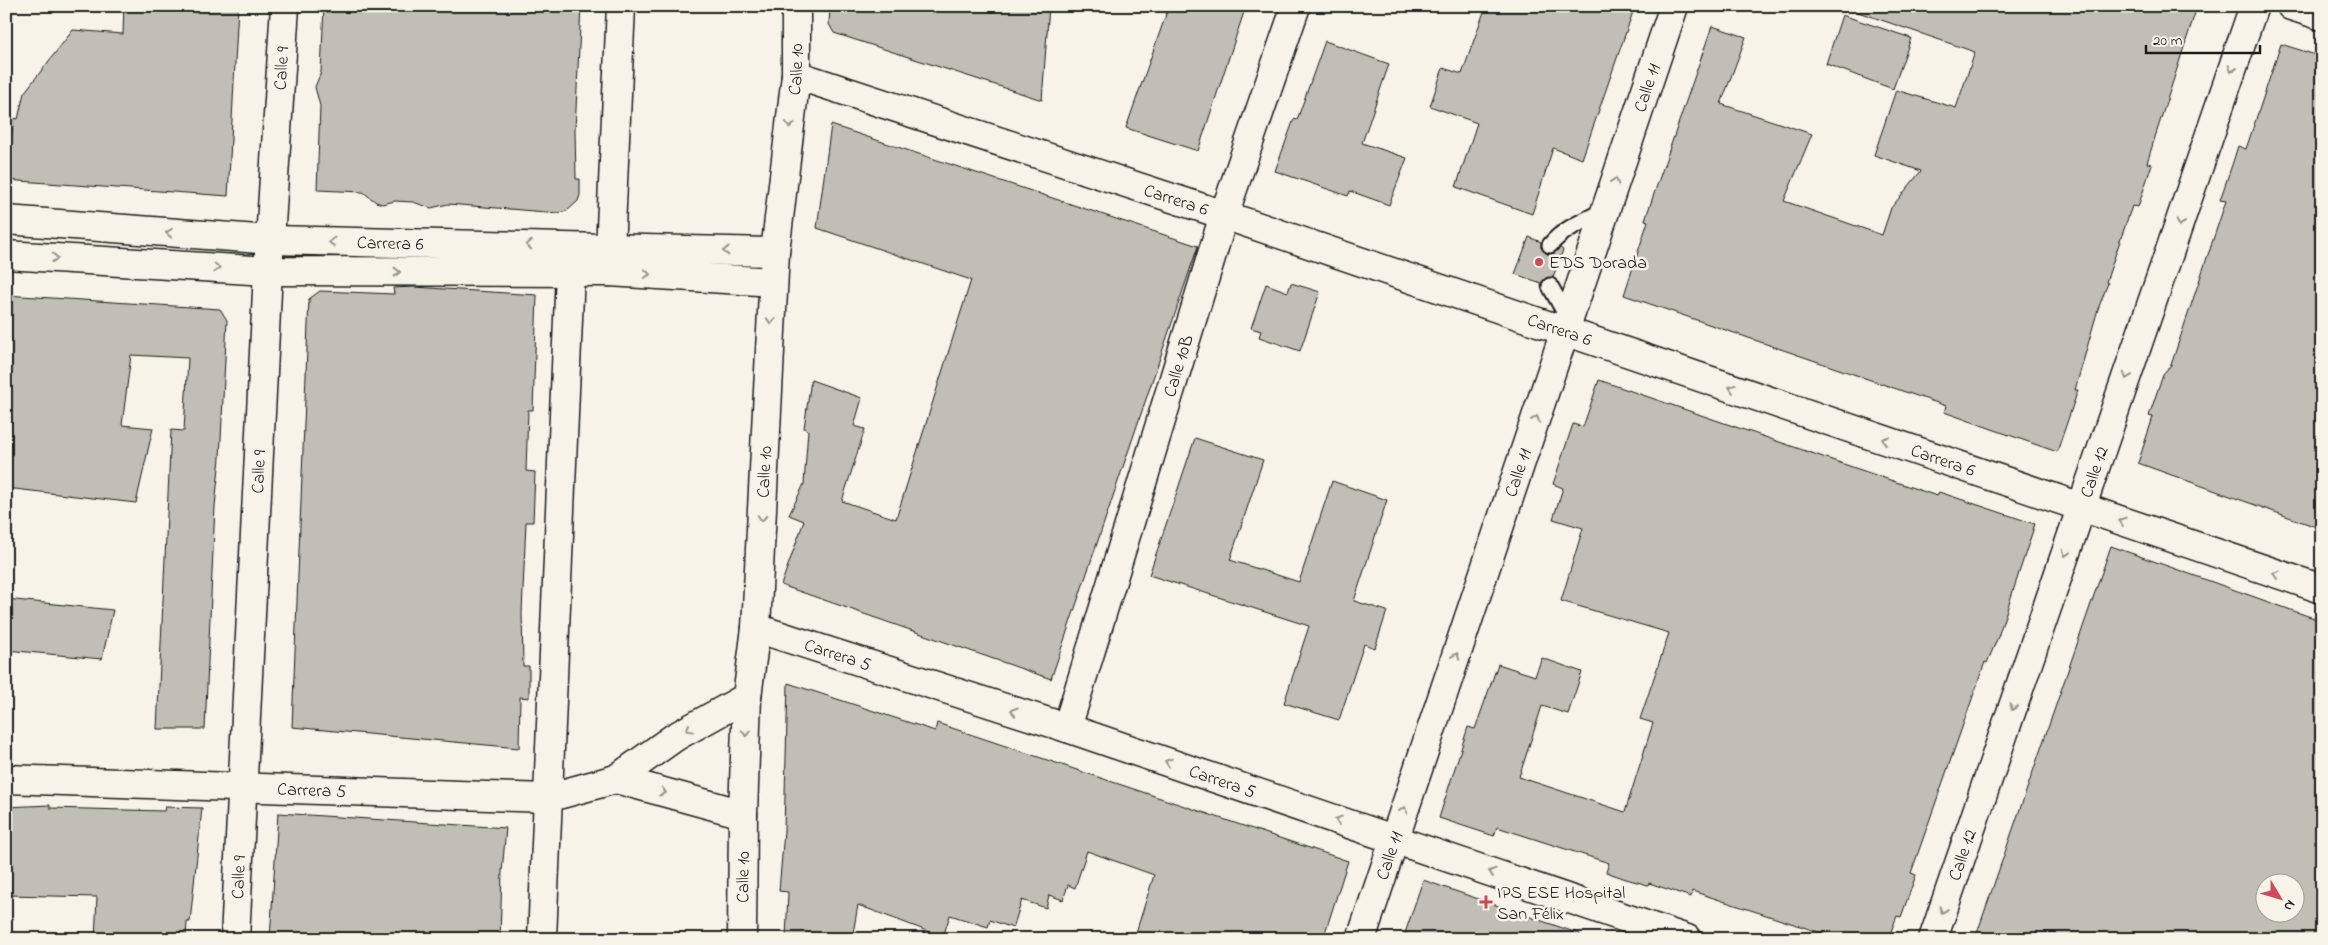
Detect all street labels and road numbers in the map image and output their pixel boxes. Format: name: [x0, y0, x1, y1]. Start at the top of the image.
street label: Calle 10: [783, 43, 811, 97]
street label: Calle 9: [269, 45, 297, 91]
street label: Calle 11: [1628, 60, 1669, 116]
street label: Carrera 6: [1140, 179, 1211, 224]
street label: Carrera 6: [357, 231, 424, 259]
street label: Carrera 6: [1523, 308, 1595, 354]
street label: Calle 10B: [1158, 332, 1202, 401]
street label: Carrera 6: [1907, 439, 1978, 485]
street label: Calle 12: [2075, 443, 2117, 502]
street label: Calle 10: [752, 445, 780, 498]
street label: Calle 11: [1499, 445, 1540, 501]
street label: Calle 9: [246, 449, 274, 494]
street label: Carrera 5: [800, 633, 874, 679]
street label: Carrera 5: [1185, 759, 1259, 806]
street label: Carrera 5: [277, 778, 347, 806]
street label: Calle 12: [1943, 826, 1985, 885]
street label: Calle 11: [1371, 828, 1411, 884]
street label: Calle 10: [731, 851, 758, 903]
street label: Calle 9: [226, 854, 254, 900]

